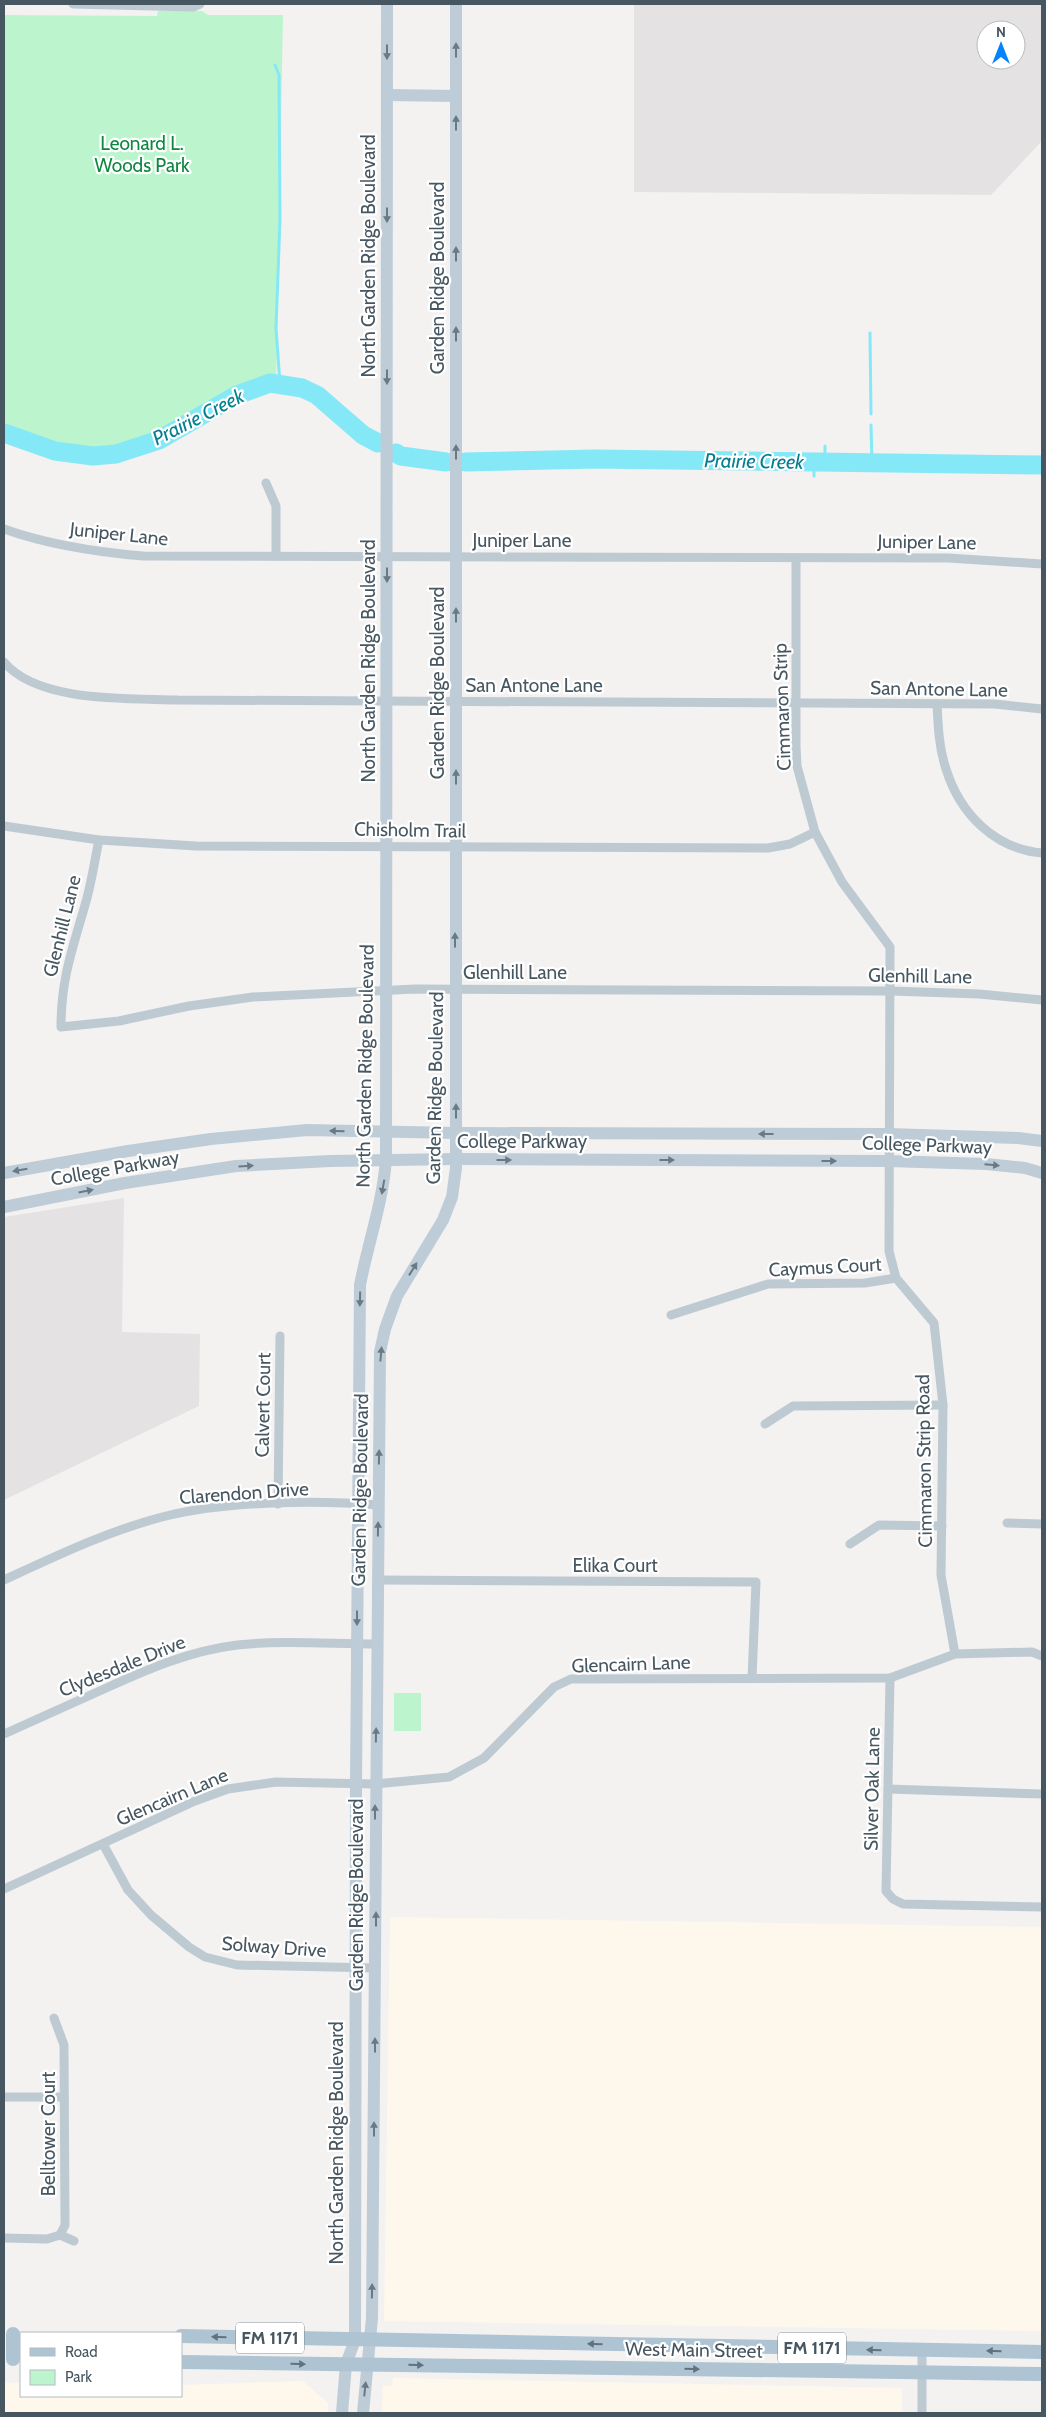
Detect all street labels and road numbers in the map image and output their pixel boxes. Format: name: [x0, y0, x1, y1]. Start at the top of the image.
street label: North Garden Ridge Boulevard: [357, 134, 380, 378]
street label: Garden Ridge Boulevard: [426, 182, 449, 374]
street label: Juniper Lane: [68, 517, 170, 551]
street label: Juniper Lane: [472, 529, 572, 552]
street label: Juniper Lane: [876, 530, 977, 554]
street label: North Garden Ridge Boulevard: [357, 539, 380, 783]
street label: Garden Ridge Boulevard: [426, 587, 449, 779]
street label: Cimmaron Strip: [768, 643, 796, 771]
street label: San Antone Lane: [465, 674, 603, 697]
street label: San Antone Lane: [870, 676, 1008, 702]
street label: Chisholm Trail: [354, 818, 467, 842]
street label: Glenhill Lane: [38, 873, 86, 979]
street label: North Garden Ridge Boulevard: [351, 944, 379, 1188]
street label: Glenhill Lane: [463, 961, 567, 984]
street label: Glenhill Lane: [868, 964, 972, 988]
street label: Garden Ridge Boulevard: [422, 992, 448, 1184]
street label: College Parkway: [457, 1130, 588, 1153]
street label: College Parkway: [862, 1131, 993, 1159]
street label: College Parkway: [49, 1145, 182, 1191]
street label: Caymus Court: [768, 1253, 883, 1281]
street label: Calvert Court: [251, 1352, 275, 1458]
street label: Cimmaron Strip Road: [911, 1374, 937, 1548]
street label: Garden Ridge Boulevard: [347, 1394, 373, 1586]
street label: Clarendon Drive: [178, 1477, 310, 1509]
street label: Elika Court: [572, 1554, 658, 1577]
street label: Clydesdale Drive: [55, 1630, 189, 1702]
street label: Glencairn Lane: [571, 1650, 691, 1678]
street label: Silver Oak Lane: [859, 1727, 885, 1851]
street label: Glencairn Lane: [113, 1763, 232, 1831]
street label: Garden Ridge Boulevard: [345, 1799, 368, 1991]
street label: Solway Drive: [221, 1932, 327, 1962]
street label: North Garden Ridge Boulevard: [325, 2021, 348, 2265]
street label: Belltower Court: [37, 2071, 60, 2196]
road number: FM 1171: [236, 2322, 304, 2354]
road number: FM 1171: [778, 2332, 846, 2364]
street label: West Main Street: [625, 2337, 764, 2363]

